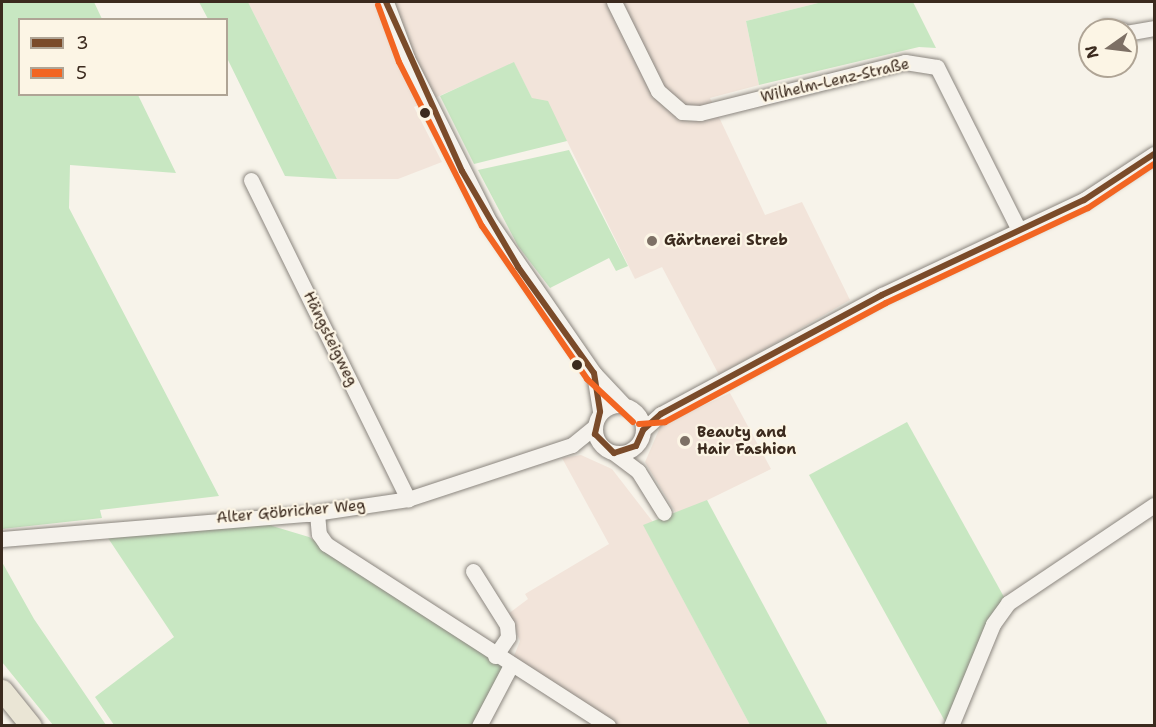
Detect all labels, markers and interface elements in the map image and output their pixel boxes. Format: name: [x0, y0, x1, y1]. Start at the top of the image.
legend: [18, 18, 228, 96]
north arrow: [1078, 18, 1138, 78]
text: 3: [76, 31, 89, 55]
text: N: [1080, 43, 1104, 61]
street label: Wilhelm-Lenz-Straße: [759, 55, 911, 107]
text: 5: [76, 61, 87, 85]
unlabelled marker: [419, 107, 431, 119]
place label: Gärtnerei Streb: [664, 232, 788, 250]
marker: Gärtnerei Streb: [645, 234, 659, 248]
street label: Hängsteigweg: [299, 289, 361, 389]
unlabelled marker: [571, 359, 583, 371]
place label: Beauty and Hair Fashion: [697, 423, 796, 458]
marker: Beauty and Hair Fashion: [678, 434, 692, 448]
street label: Alter Göbricher Weg: [216, 497, 366, 527]

